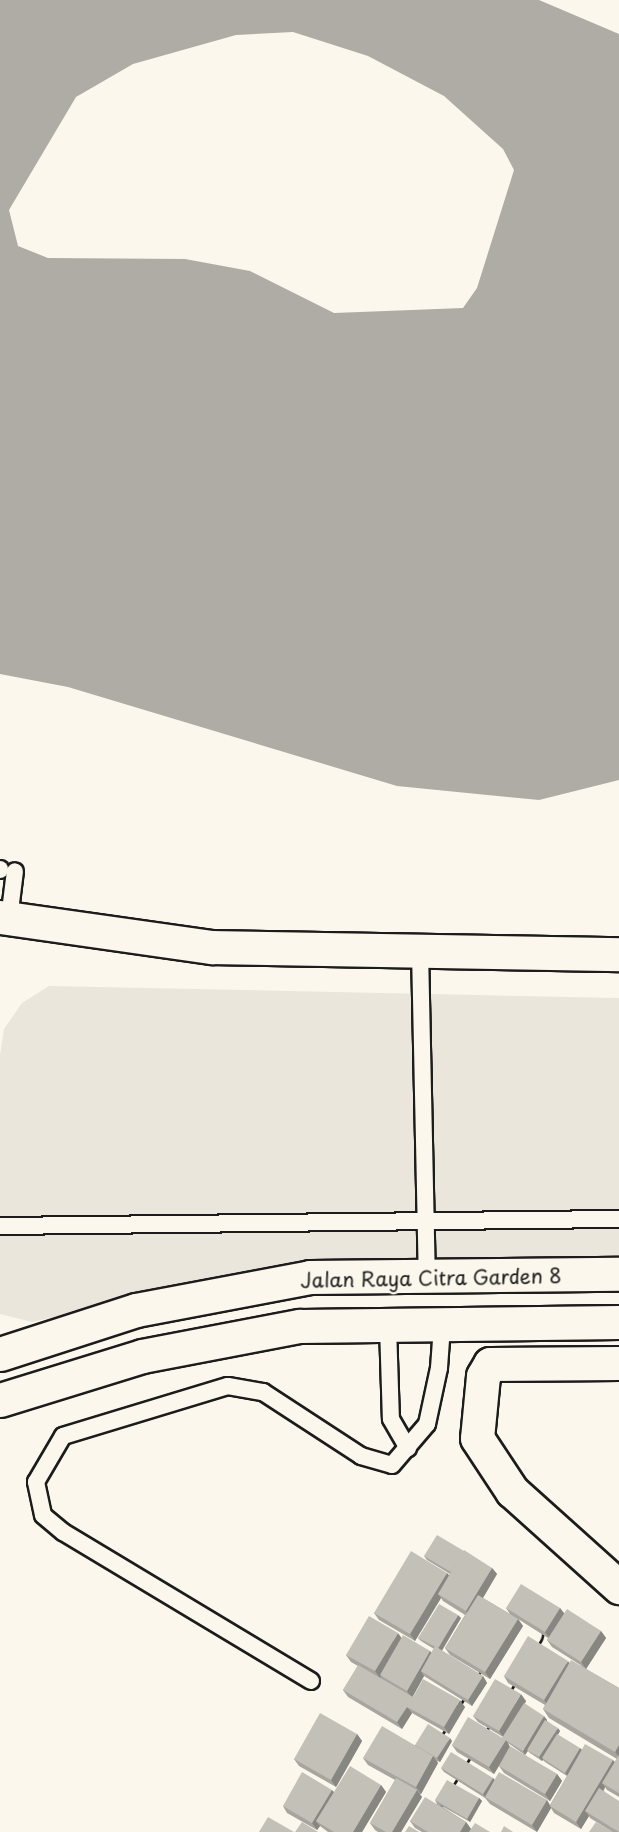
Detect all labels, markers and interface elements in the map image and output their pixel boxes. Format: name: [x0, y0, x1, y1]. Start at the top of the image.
street label: Jalan Raya Citra Garden 8: [299, 1264, 563, 1292]

